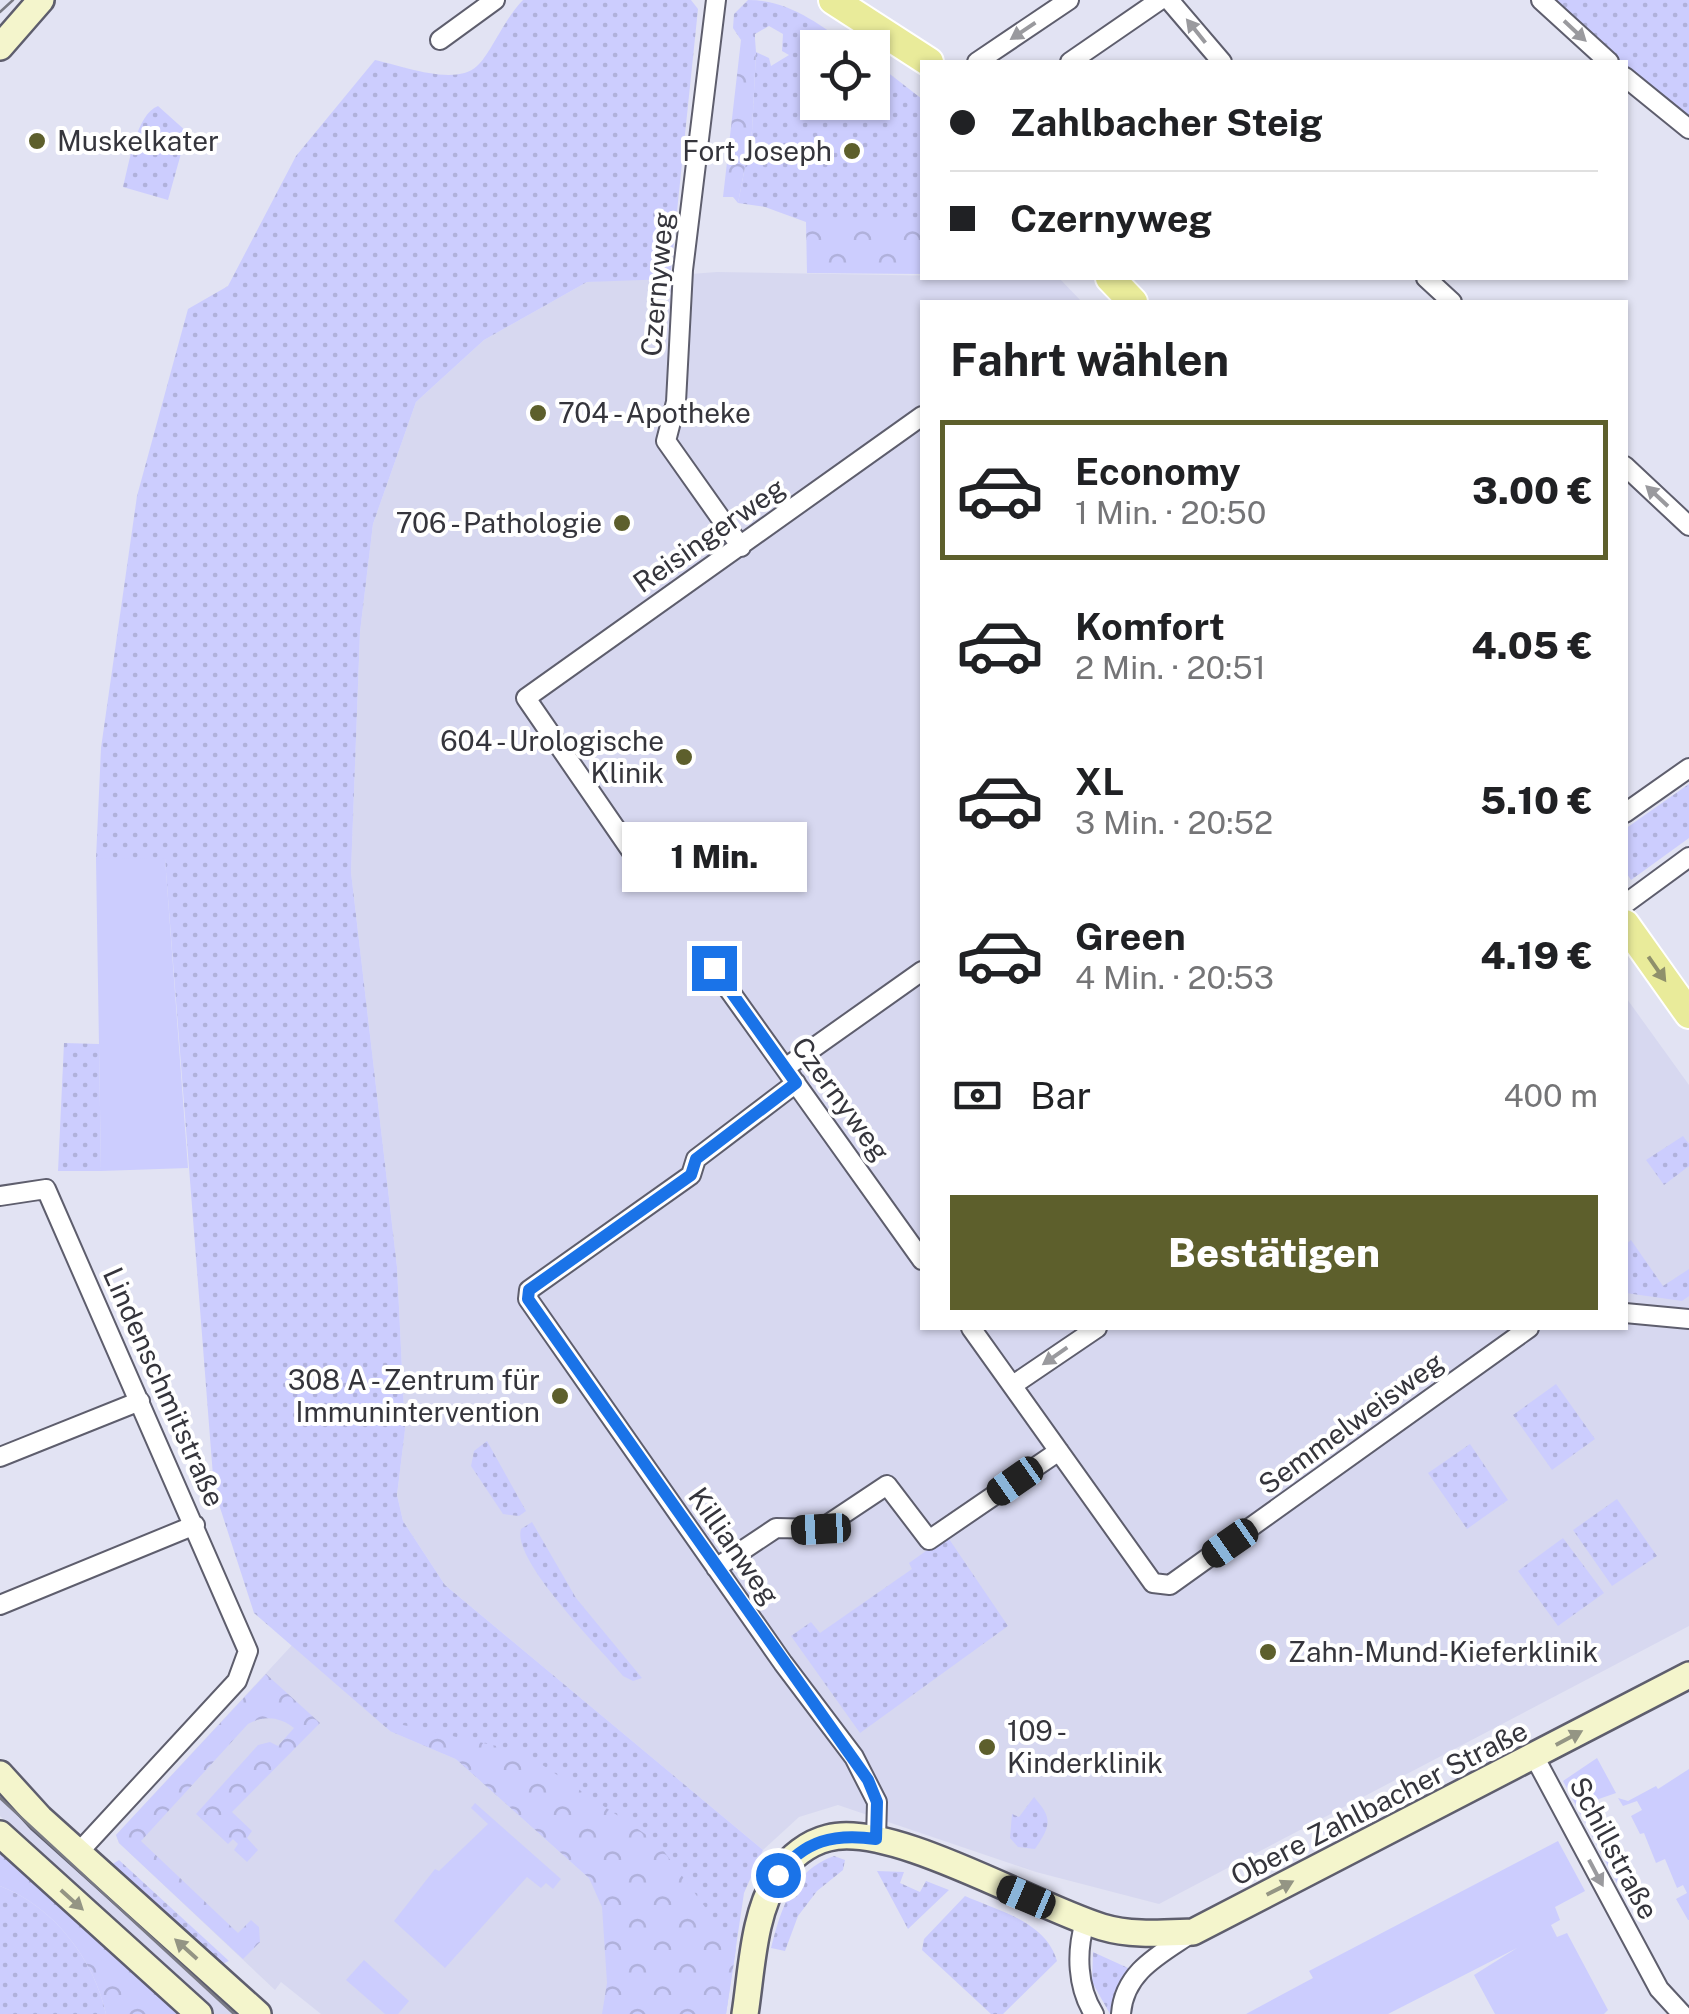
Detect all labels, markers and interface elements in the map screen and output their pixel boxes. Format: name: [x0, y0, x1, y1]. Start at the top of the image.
one-way arrow: [1185, 18, 1207, 43]
one-way arrow: [1563, 19, 1587, 42]
one-way arrow: [1009, 21, 1036, 40]
map controls: [800, 30, 890, 120]
button: locate: [800, 30, 890, 120]
text: Zahlbacher Steig: [1010, 100, 1323, 145]
place label: Muskelkater: [57, 124, 219, 157]
marker: Muskelkater: [26, 130, 48, 152]
place label: Fort Joseph: [682, 134, 832, 167]
marker: Fort Joseph: [841, 140, 863, 162]
text: Czernyweg: [1010, 196, 1212, 241]
street label: Czernyweg: [634, 210, 679, 358]
text: Fahrt wählen: [950, 333, 1229, 386]
place label: 704 - Apotheke: [558, 396, 751, 429]
marker: 704 - Apotheke: [527, 402, 549, 424]
icon: car: [955, 445, 1045, 535]
text: Economy: [1075, 449, 1241, 494]
text: 3.00 €: [1472, 468, 1593, 513]
street label: Reisingerweg: [627, 470, 791, 599]
one-way arrow: [1645, 485, 1669, 508]
text: 1 Min. · 20:50: [1075, 494, 1266, 531]
place label: 706 - Pathologie: [396, 506, 602, 539]
marker: 706 - Pathologie: [611, 512, 633, 534]
icon: car: [955, 600, 1045, 690]
text: Komfort: [1075, 604, 1225, 649]
text: 4.05 €: [1471, 623, 1593, 668]
text: 2 Min. · 20:51: [1075, 649, 1266, 686]
place label: 604 - Urologische Klinik: [440, 724, 664, 789]
marker: 604 - Urologische Klinik: [673, 746, 695, 768]
icon: car: [955, 755, 1045, 845]
text: XL: [1075, 759, 1124, 804]
text: 5.10 €: [1480, 778, 1593, 823]
text: 3 Min. · 20:52: [1075, 804, 1273, 841]
callout: 1 Min.: [622, 823, 806, 893]
text: 1 Min.: [670, 838, 759, 875]
icon: car: [955, 910, 1045, 1000]
text: Green: [1075, 914, 1186, 959]
text: 4.19 €: [1480, 933, 1593, 978]
route end: [692, 946, 737, 991]
one-way arrow: [1647, 956, 1666, 983]
text: 4 Min. · 20:53: [1075, 959, 1274, 996]
street label: Czernyweg: [785, 1030, 897, 1167]
icon: cash: [950, 1068, 1005, 1123]
text: Bar: [1030, 1073, 1091, 1118]
text: 400 m: [1503, 1077, 1598, 1114]
button: Bestätigen: [950, 1195, 1598, 1310]
street label: Lindenschmitstraße: [97, 1262, 232, 1512]
street label: Semmelweisweg: [1252, 1345, 1449, 1501]
one-way arrow: [1042, 1346, 1068, 1365]
place label: 308 A - Zentrum für Immunintervention: [288, 1363, 540, 1428]
marker: 308 A - Zentrum für Immunintervention: [549, 1385, 571, 1407]
car: [982, 1452, 1048, 1510]
street label: Killianweg: [682, 1481, 787, 1611]
car: [790, 1512, 852, 1546]
car: [1197, 1514, 1263, 1572]
place label: Zahn-Mund-Kieferklinik: [1288, 1635, 1598, 1668]
marker: Zahn-Mund-Kieferklinik: [1257, 1641, 1279, 1663]
street label: Obere Zahlbacher Straße: [1225, 1713, 1533, 1892]
place label: 109 - Kinderklinik: [1007, 1714, 1163, 1779]
one-way arrow: [1554, 1730, 1583, 1747]
marker: 109 - Kinderklinik: [976, 1736, 998, 1758]
street label: Schillstraße: [1563, 1771, 1666, 1924]
route start: [756, 1853, 801, 1898]
one-way arrow: [1587, 1859, 1605, 1887]
car: [993, 1871, 1059, 1923]
one-way arrow: [1266, 1880, 1295, 1897]
one-way arrow: [60, 1888, 84, 1911]
one-way arrow: [174, 1938, 198, 1961]

